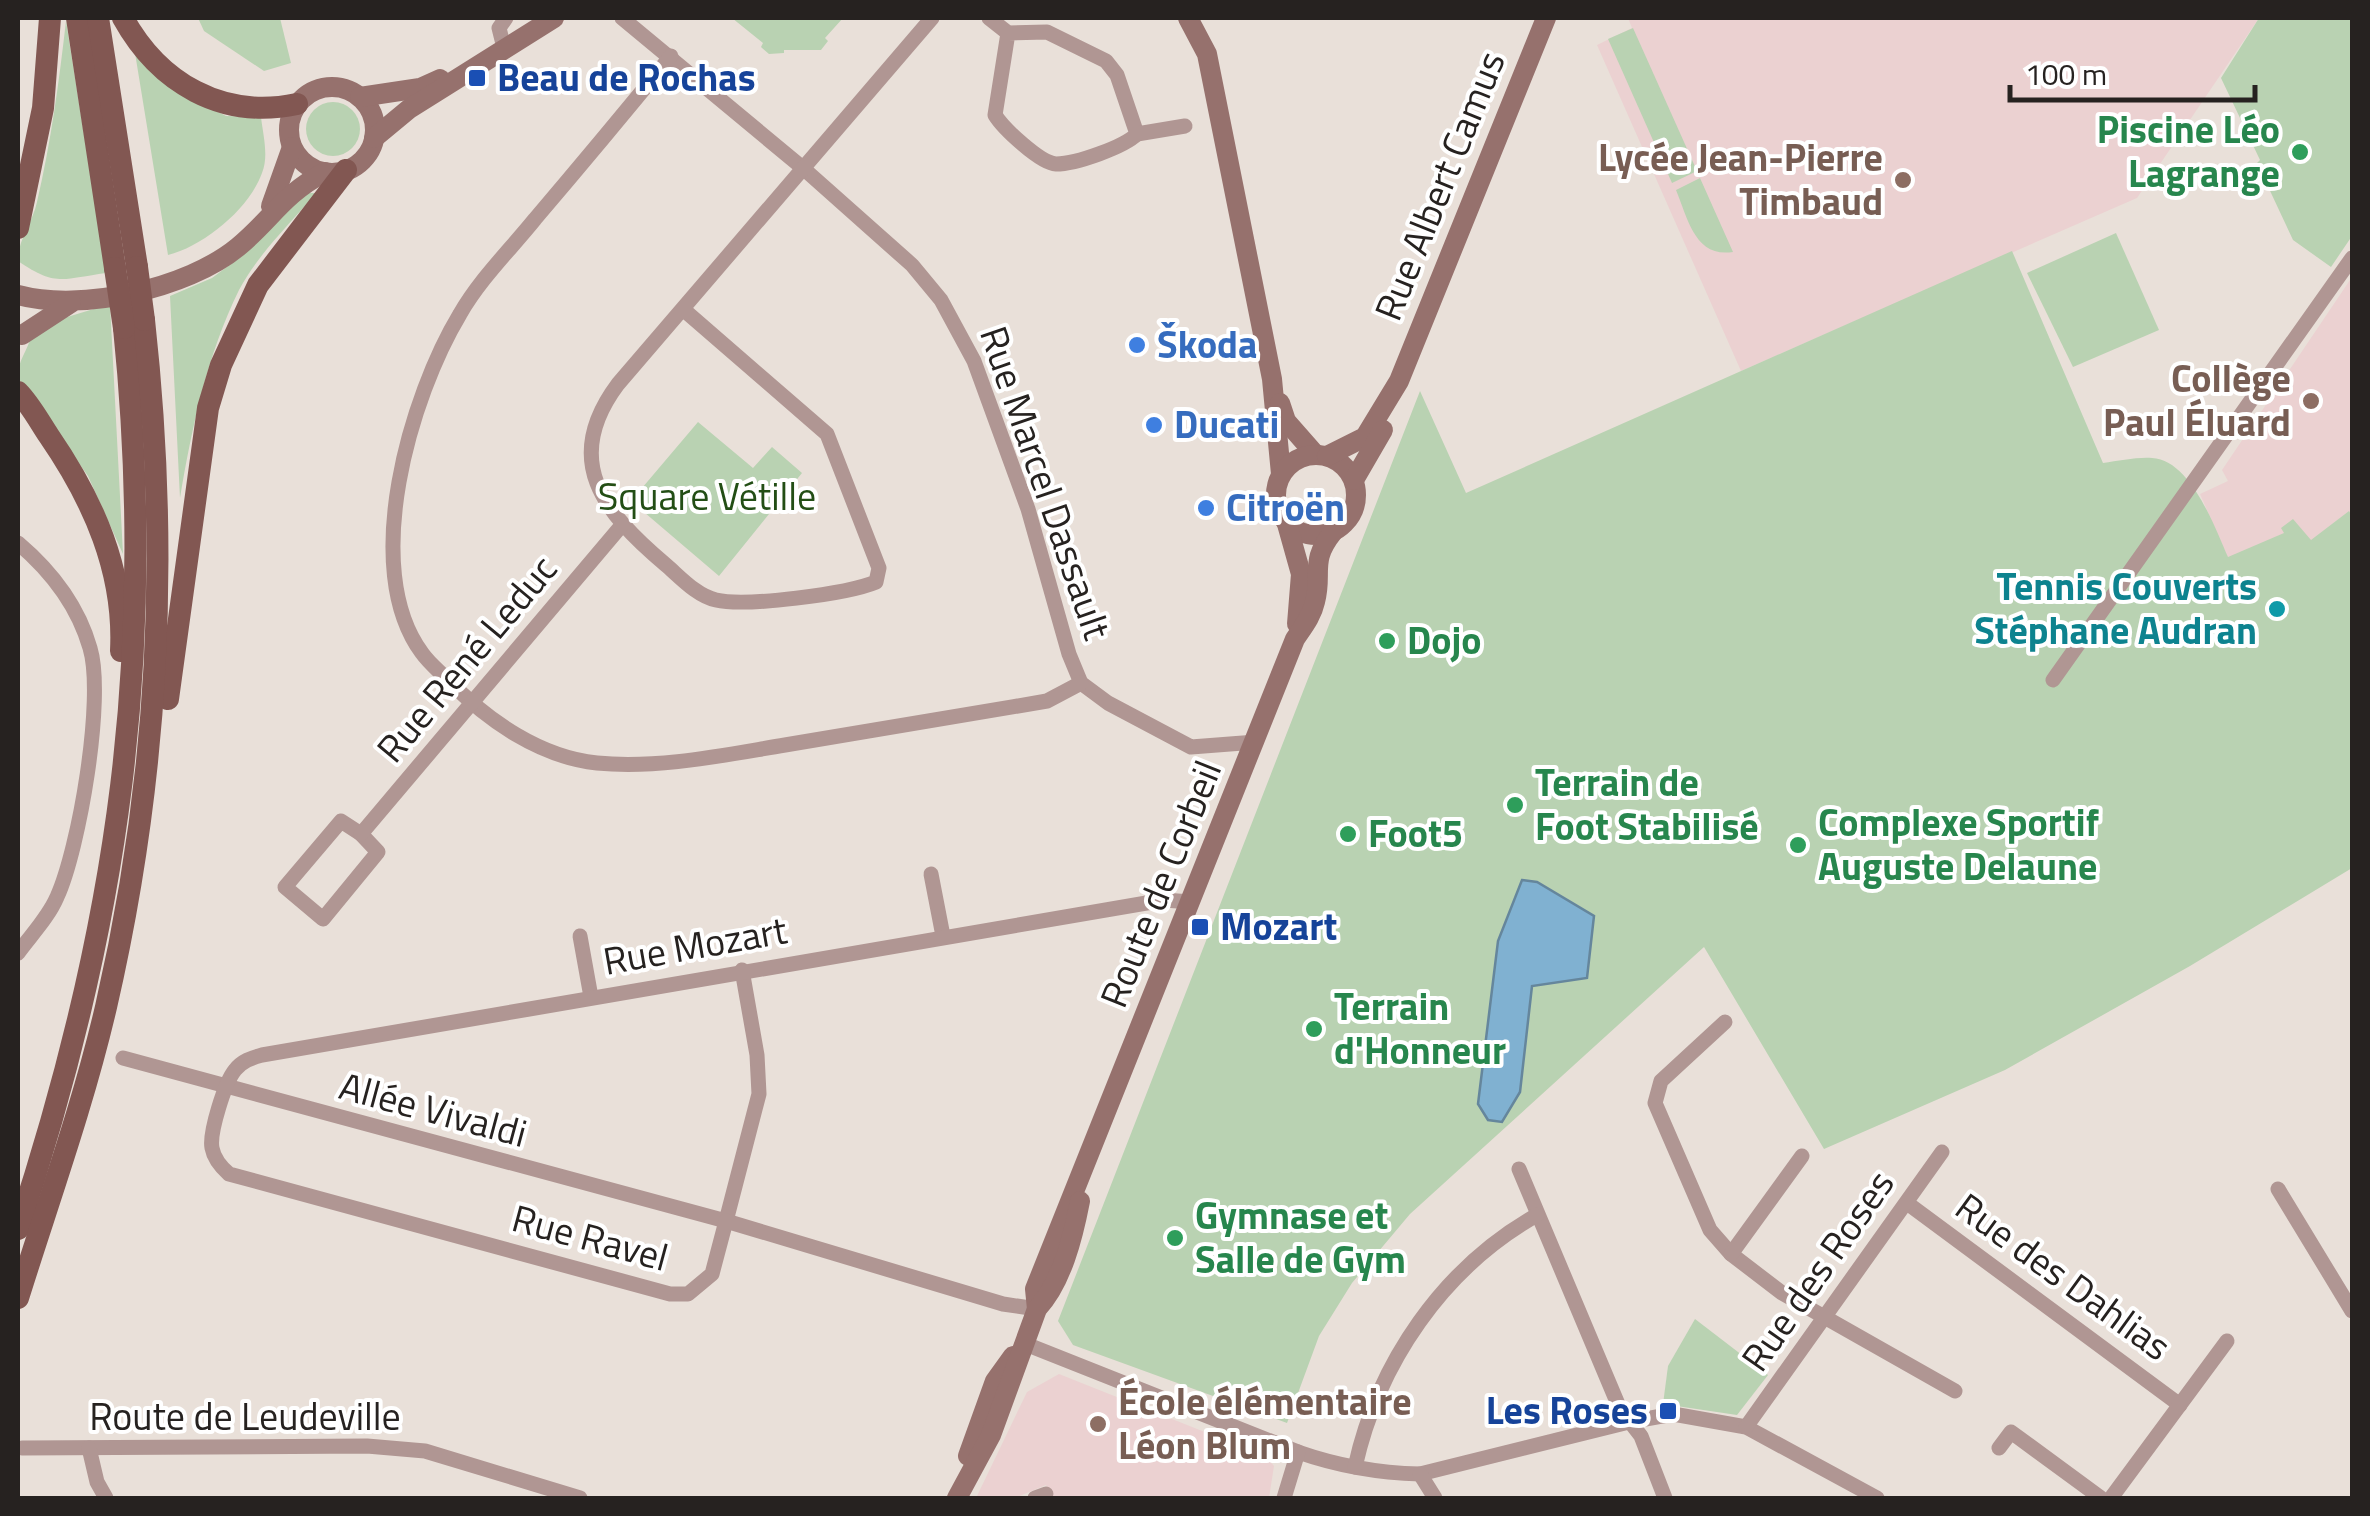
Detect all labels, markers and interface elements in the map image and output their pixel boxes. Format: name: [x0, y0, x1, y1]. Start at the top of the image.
scale bar: [2010, 40, 2255, 102]
street label: Rue Albert Camus: [1359, 42, 1519, 329]
place label: Beau de Rochas: [497, 48, 756, 106]
text: 100 m: [2025, 51, 2107, 97]
marker: Beau de Rochas: [466, 67, 488, 89]
place label: Piscine Léo Lagrange: [2097, 100, 2280, 202]
place label: Lycée Jean-Pierre Timbaud: [1598, 128, 1883, 230]
marker: Piscine Léo Lagrange: [2289, 141, 2311, 163]
marker: Lycée Jean-Pierre Timbaud: [1892, 169, 1914, 191]
place label: Škoda: [1157, 315, 1257, 373]
street label: Rue Marcel Dassault: [965, 318, 1127, 647]
marker: Škoda: [1126, 334, 1148, 356]
place label: Collège Paul Éluard: [2103, 349, 2291, 451]
marker: Collège Paul Éluard: [2300, 390, 2322, 412]
place label: Ducati: [1174, 395, 1279, 453]
marker: Ducati: [1143, 414, 1165, 436]
park label: Square Vétille: [598, 467, 816, 525]
place label: Citroën: [1226, 478, 1345, 536]
marker: Citroën: [1195, 497, 1217, 519]
street label: Rue René Leduc: [362, 542, 571, 775]
place label: Tennis Couverts Stéphane Audran: [1974, 557, 2257, 659]
marker: Tennis Couverts Stéphane Audran: [2266, 598, 2288, 620]
place label: Dojo: [1407, 611, 1482, 669]
marker: Dojo: [1376, 630, 1398, 652]
street label: Route de Corbeil: [1084, 751, 1236, 1016]
place label: Terrain de Foot Stabilisé: [1535, 753, 1759, 855]
place label: Complexe Sportif Auguste Delaune: [1818, 793, 2099, 895]
marker: Terrain de Foot Stabilisé: [1504, 794, 1526, 816]
place label: Foot5: [1368, 804, 1463, 862]
marker: Foot5: [1337, 823, 1359, 845]
marker: Complexe Sportif Auguste Delaune: [1787, 834, 1809, 856]
place label: Mozart: [1220, 897, 1337, 955]
street label: Rue Mozart: [598, 900, 791, 990]
marker: Mozart: [1189, 916, 1211, 938]
place label: Terrain d'Honneur: [1334, 977, 1506, 1079]
marker: Terrain d'Honneur: [1303, 1018, 1325, 1040]
street label: Allée Vivaldi: [333, 1056, 533, 1162]
street label: Rue des Roses: [1726, 1158, 1908, 1383]
street label: Rue des Dahlias: [1944, 1178, 2183, 1374]
place label: Gymnase et Salle de Gym: [1195, 1186, 1406, 1288]
street label: Rue Ravel: [506, 1188, 675, 1286]
marker: Gymnase et Salle de Gym: [1164, 1227, 1186, 1249]
place label: École élémentaire Léon Blum: [1118, 1372, 1412, 1474]
place label: Les Roses: [1486, 1381, 1648, 1439]
street label: Route de Leudeville: [89, 1387, 401, 1445]
marker: Les Roses: [1657, 1400, 1679, 1422]
marker: École élémentaire Léon Blum: [1087, 1413, 1109, 1435]

